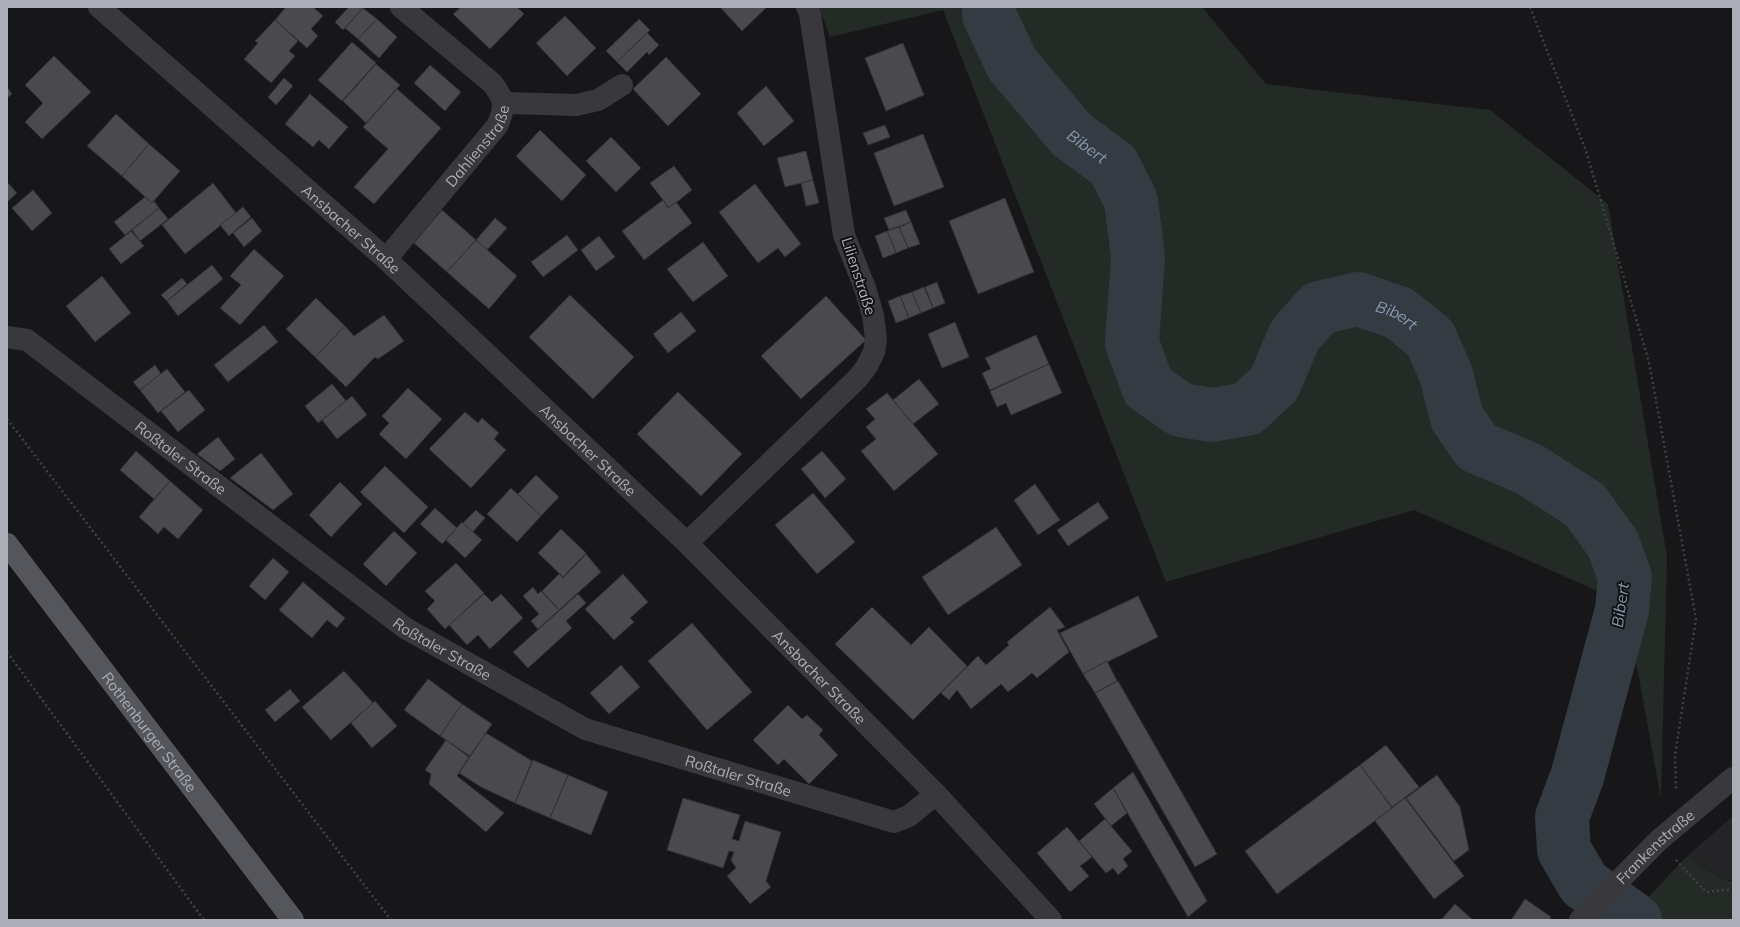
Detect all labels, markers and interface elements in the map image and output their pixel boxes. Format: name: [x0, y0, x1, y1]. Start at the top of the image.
street label: Dahlienstraße: [441, 104, 513, 191]
water label: Bibert: [1063, 125, 1112, 168]
street label: Ansbacher Straße: [298, 180, 405, 278]
street label: Lilienstraße: [838, 235, 880, 317]
water label: Bibert: [1373, 296, 1422, 334]
street label: Ansbacher Straße: [536, 400, 641, 500]
street label: Roßtaler Straße: [132, 417, 231, 498]
water label: Bibert: [1607, 581, 1633, 629]
street label: Roßtaler Straße: [389, 613, 495, 684]
street label: Ansbacher Straße: [769, 625, 871, 728]
street label: Rothenburger Straße: [98, 668, 202, 796]
street label: Roßtaler Straße: [683, 750, 794, 800]
street label: Frankenstraße: [1612, 805, 1698, 888]

